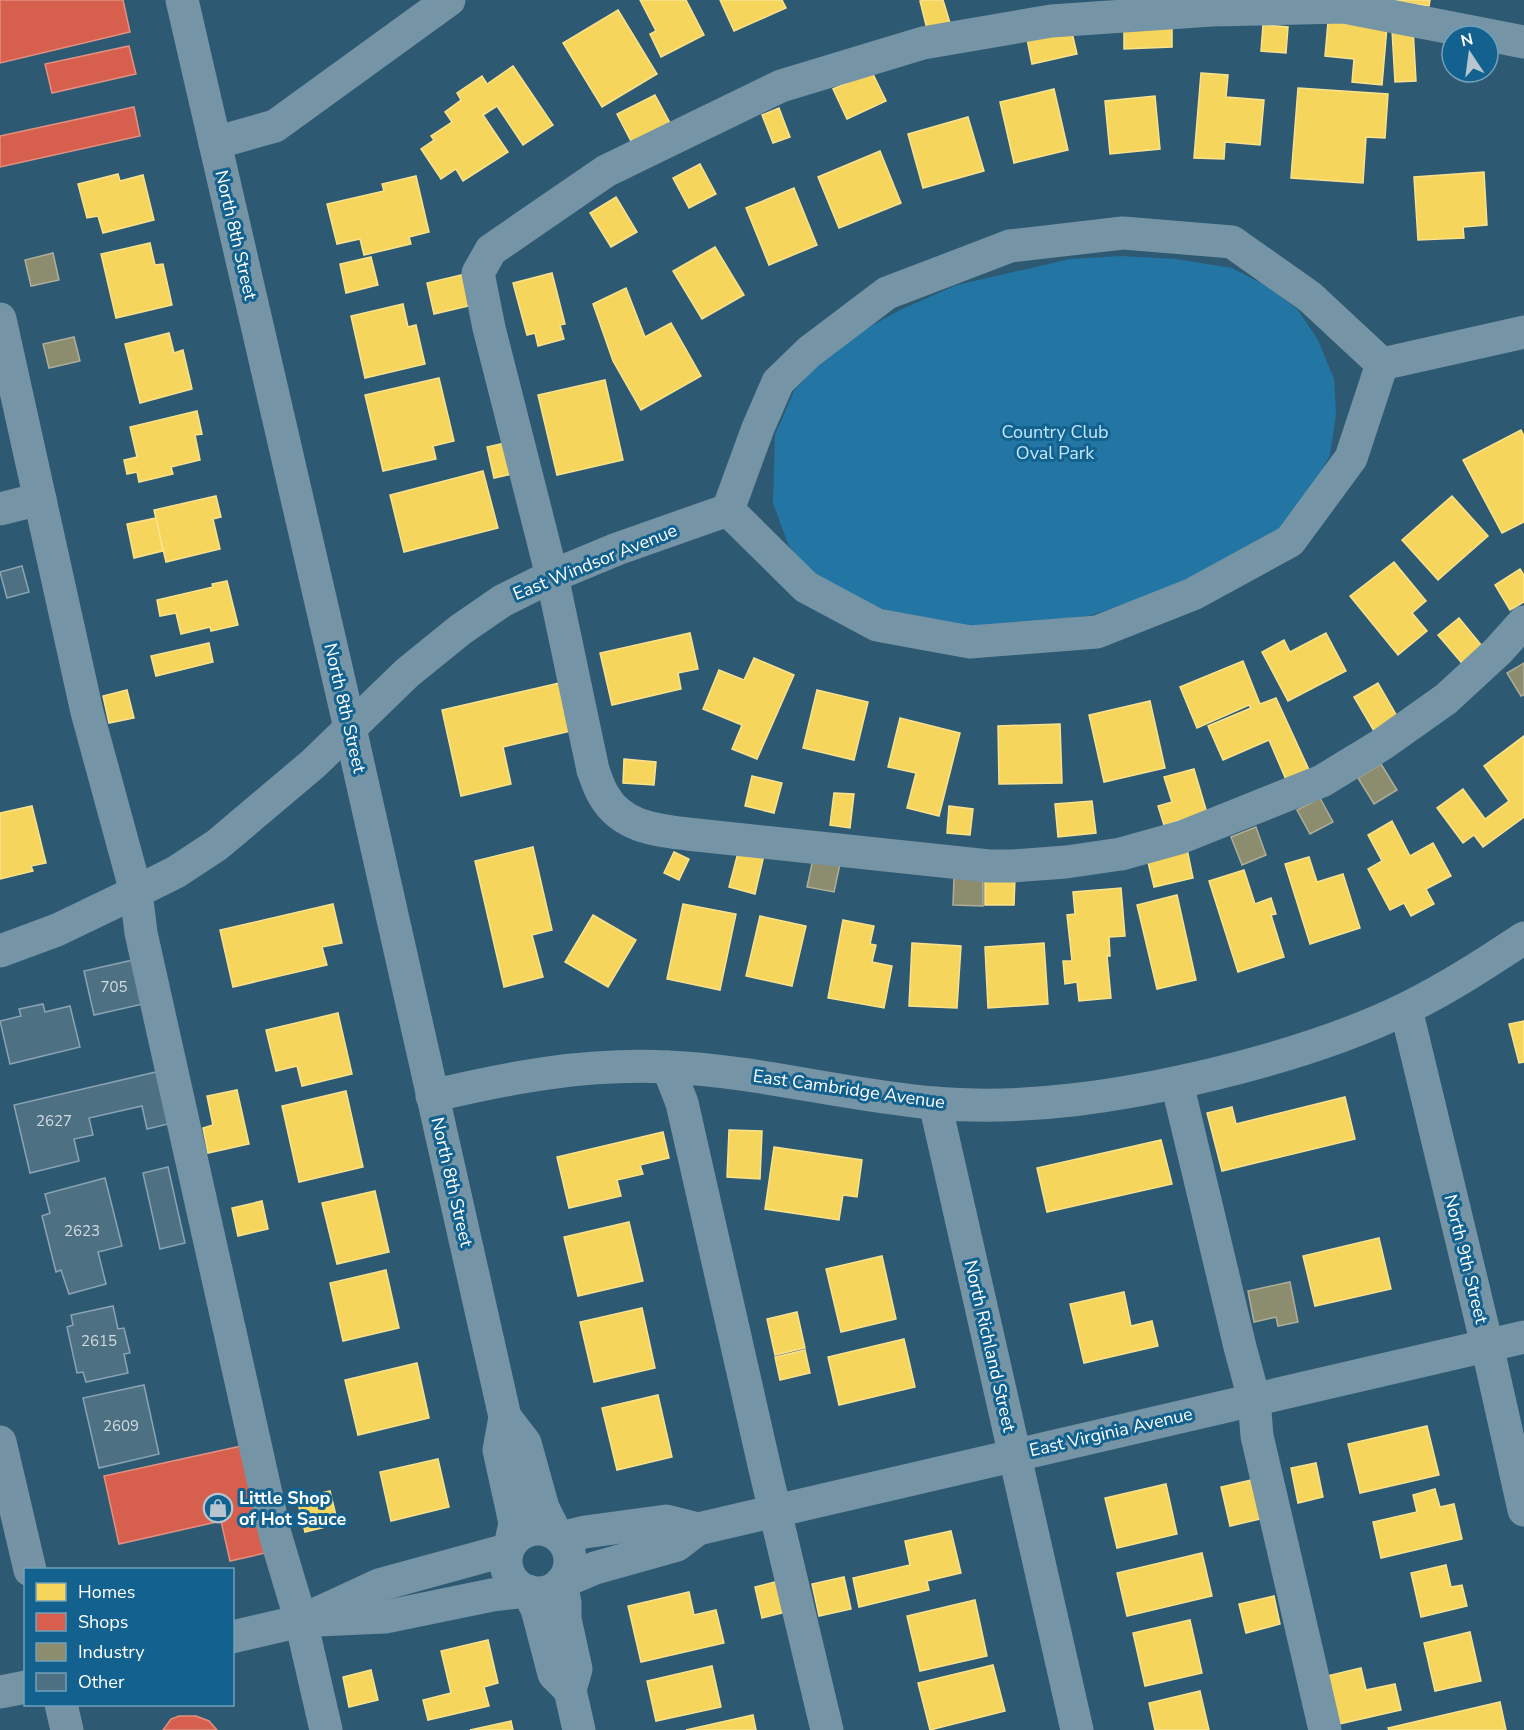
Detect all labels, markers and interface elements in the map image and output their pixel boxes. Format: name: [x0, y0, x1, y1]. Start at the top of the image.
north arrow: [1440, 24, 1500, 84]
text: N: [1459, 28, 1475, 52]
street label: North 8th Street: [209, 168, 263, 303]
park label: Country Club Oval Park: [1001, 420, 1109, 465]
street label: East Windsor Avenue: [509, 518, 681, 606]
street label: North 8th Street: [318, 641, 372, 776]
house number: 705: [100, 977, 128, 997]
street label: East Cambridge Avenue: [751, 1064, 947, 1114]
house number: 2627: [36, 1111, 72, 1131]
street label: North 8th Street: [425, 1115, 479, 1250]
street label: North 9th Street: [1438, 1192, 1494, 1327]
house number: 2623: [64, 1221, 100, 1241]
street label: North Richland Street: [959, 1258, 1022, 1435]
house number: 2615: [81, 1331, 117, 1351]
street label: East Virginia Avenue: [1027, 1402, 1195, 1462]
house number: 2609: [103, 1416, 139, 1436]
place label: Little Shop of Hot Sauce: [239, 1486, 347, 1531]
shop icon: Little Shop of Hot Sauce: [202, 1492, 234, 1524]
legend: [24, 1568, 234, 1706]
text: Homes: [78, 1580, 135, 1604]
text: Shops: [78, 1610, 128, 1634]
text: Industry: [78, 1640, 145, 1664]
text: Other: [78, 1670, 125, 1694]

